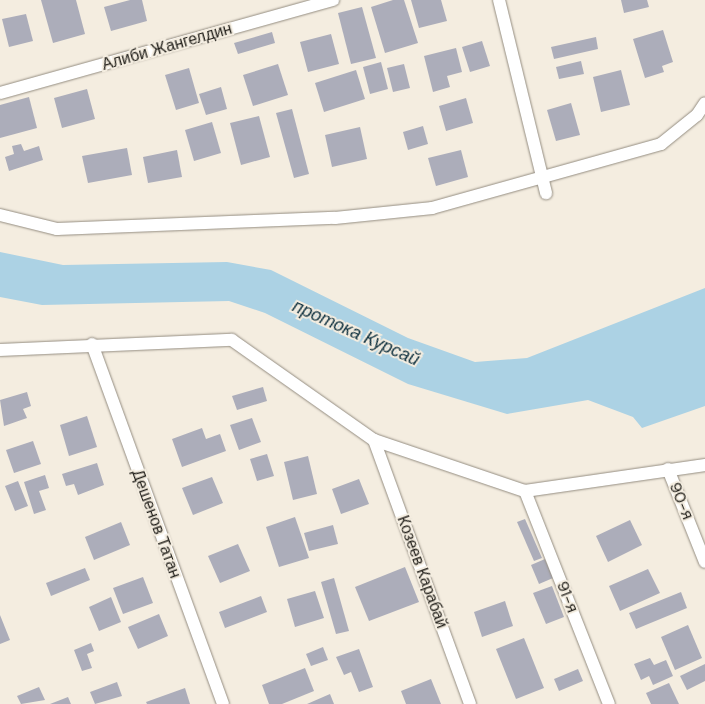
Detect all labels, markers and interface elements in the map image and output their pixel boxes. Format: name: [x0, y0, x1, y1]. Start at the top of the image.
street label: Алиби Жангелдин: [100, 19, 234, 75]
water label: протока Курсай: [289, 295, 423, 371]
street label: Дешенов Татан: [127, 467, 185, 581]
street label: 90-я: [665, 480, 697, 522]
street label: Козеев Карабай: [393, 513, 451, 631]
street label: 91-я: [552, 579, 582, 615]

